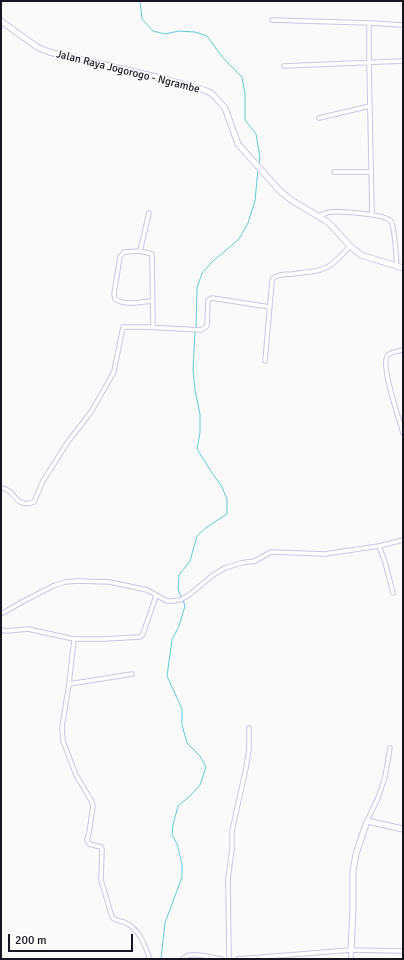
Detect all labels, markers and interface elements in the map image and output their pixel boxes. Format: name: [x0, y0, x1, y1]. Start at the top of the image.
street label: Jalan Raya Jogorogo - Ngrambe: [55, 48, 201, 96]
scale bar: [10, 926, 135, 952]
text: 200 m: [15, 933, 47, 948]

